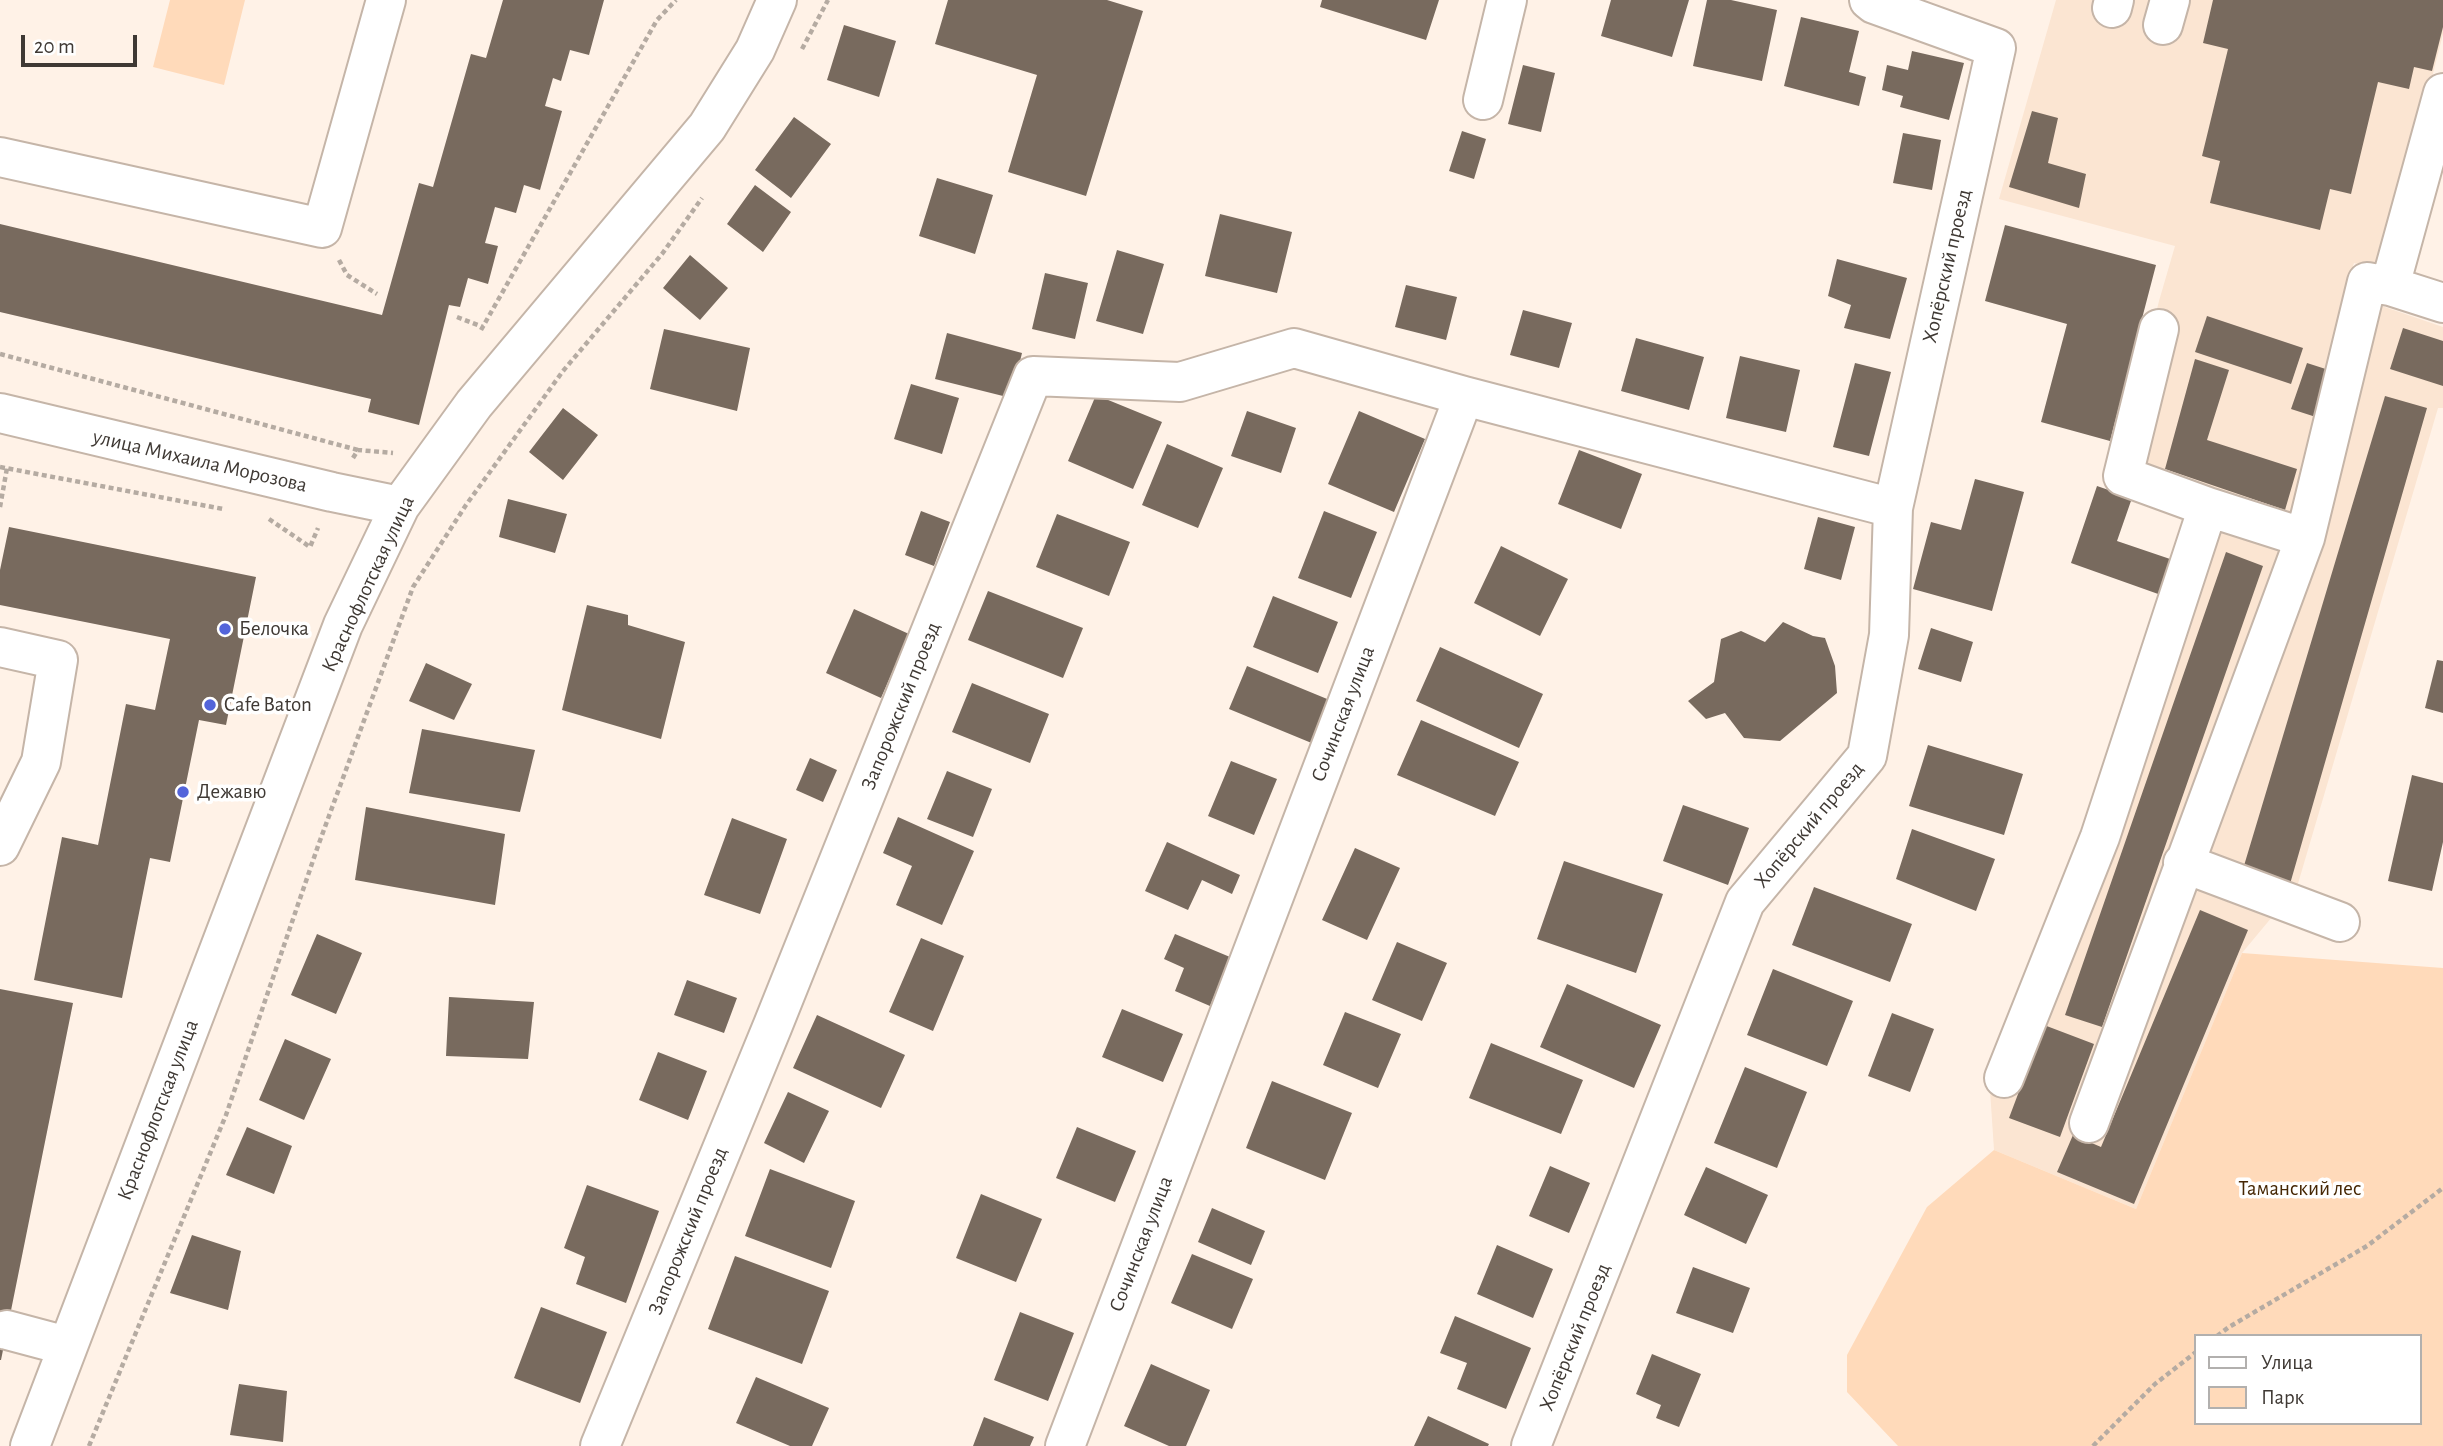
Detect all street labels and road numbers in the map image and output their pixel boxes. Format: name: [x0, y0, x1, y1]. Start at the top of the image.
street label: Хопёрский проезд: [1917, 187, 1977, 345]
street label: улица Михаила Морозова: [90, 424, 310, 498]
street label: Краснофлотская улица: [316, 492, 420, 676]
street label: Запорожский проезд: [856, 618, 946, 794]
street label: Сочинская улица: [1306, 643, 1380, 785]
street label: Хопёрский проезд: [1749, 757, 1869, 893]
street label: Краснофлотская улица: [112, 1016, 204, 1204]
street label: Запорожский проезд: [643, 1143, 733, 1319]
street label: Сочинская улица: [1104, 1173, 1178, 1315]
street label: Хопёрский проезд: [1534, 1259, 1616, 1415]

